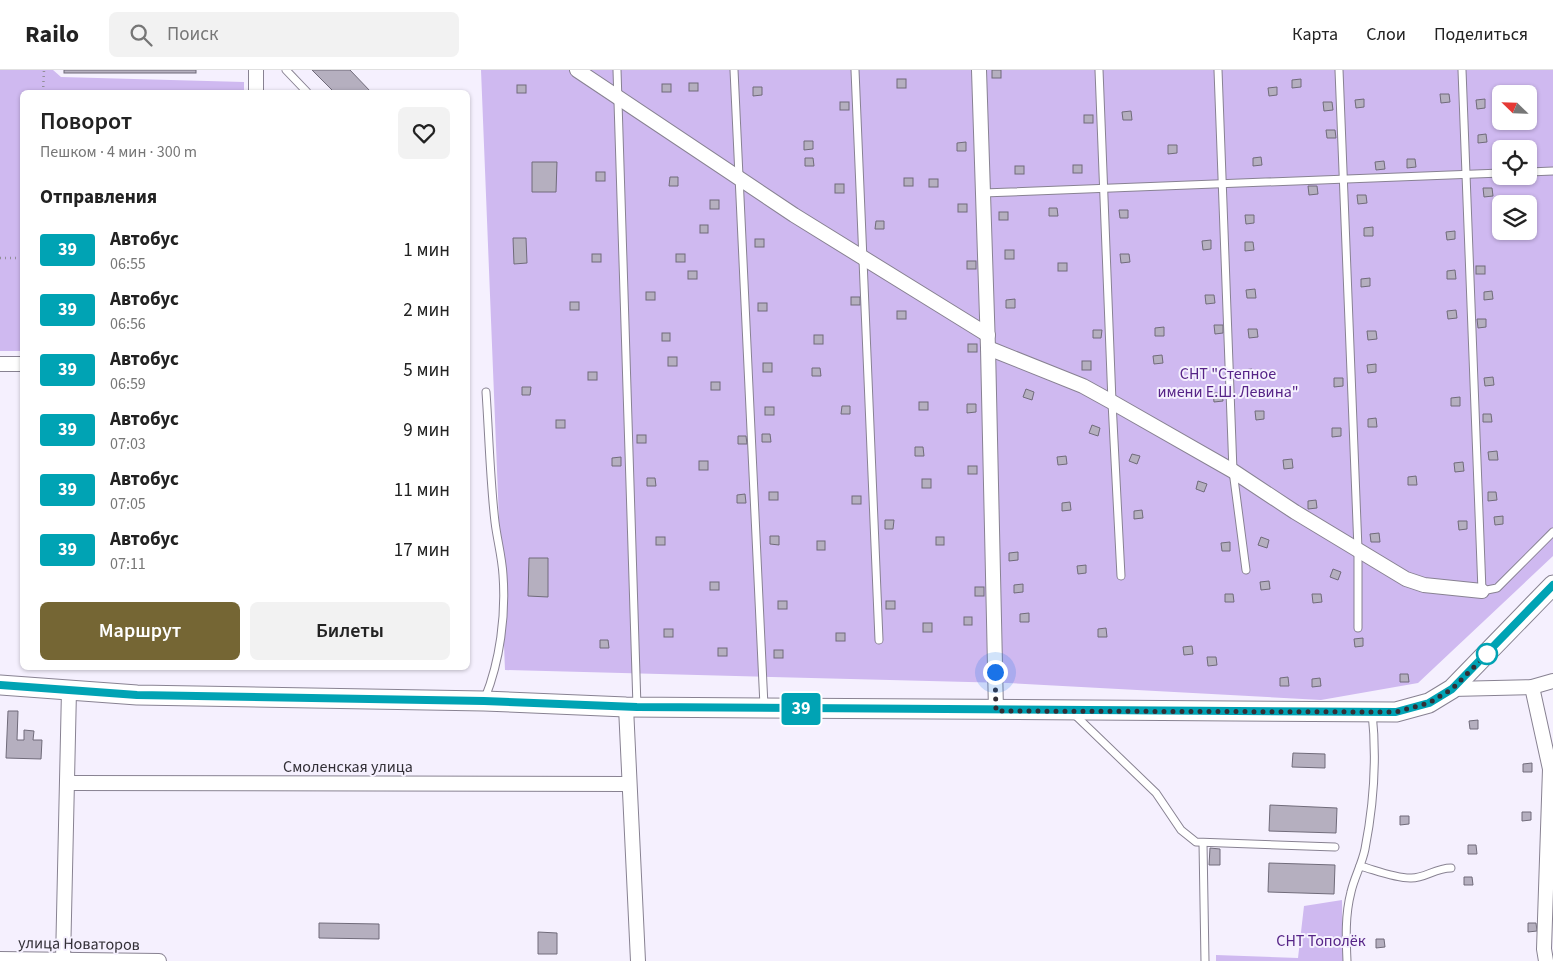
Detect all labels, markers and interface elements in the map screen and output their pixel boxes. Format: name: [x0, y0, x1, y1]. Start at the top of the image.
search box: [109, 12, 459, 57]
text: Railo: [25, 17, 79, 52]
icon: search: [127, 21, 155, 49]
text: Поиск: [167, 21, 218, 48]
text: Карта: [1292, 22, 1338, 47]
text: Слои: [1366, 22, 1406, 47]
text: Поделиться: [1434, 22, 1528, 47]
north arrow: [1492, 85, 1538, 130]
map controls: [1492, 85, 1537, 240]
text: Поворот: [40, 104, 132, 139]
button: heart: [398, 107, 450, 159]
button: locate: [1492, 140, 1537, 185]
text: Пешком · 4 мин · 300 m: [40, 141, 197, 163]
text: Отправления: [40, 184, 157, 211]
button: layers: [1492, 195, 1537, 240]
text: Автобус: [110, 226, 179, 253]
text: 39: [58, 237, 77, 262]
text: 1 мин: [403, 237, 450, 264]
text: 06:55: [110, 253, 146, 275]
text: Автобус: [110, 286, 179, 313]
text: 39: [58, 297, 77, 322]
text: 2 мин: [403, 297, 450, 324]
text: 06:56: [110, 313, 146, 335]
text: Автобус: [110, 346, 179, 373]
text: 39: [58, 357, 77, 382]
text: 5 мин: [403, 357, 450, 384]
park label: СНТ "Степное имени Е.Ш. Левина": [1157, 363, 1299, 403]
text: 06:59: [110, 373, 146, 395]
text: Автобус: [110, 406, 179, 433]
text: 39: [58, 417, 77, 442]
text: 9 мин: [403, 417, 450, 444]
text: 07:03: [110, 433, 146, 455]
text: Автобус: [110, 466, 179, 493]
text: 39: [58, 477, 77, 502]
text: 11 мин: [394, 477, 450, 504]
text: 07:05: [110, 493, 146, 515]
text: Автобус: [110, 526, 179, 553]
text: 39: [58, 537, 77, 562]
text: 17 мин: [394, 537, 450, 564]
text: 07:11: [110, 553, 146, 575]
button: Маршрут: [40, 602, 240, 660]
button: Билеты: [250, 602, 450, 660]
unlabelled marker: [1476, 643, 1498, 665]
your location: [983, 660, 1008, 685]
line badge: 39: [778, 693, 824, 725]
text: 39: [791, 696, 811, 721]
street label: Смоленская улица: [283, 756, 413, 778]
park label: СНТ Тополёк: [1276, 930, 1366, 952]
street label: улица Новаторов: [18, 932, 140, 956]

